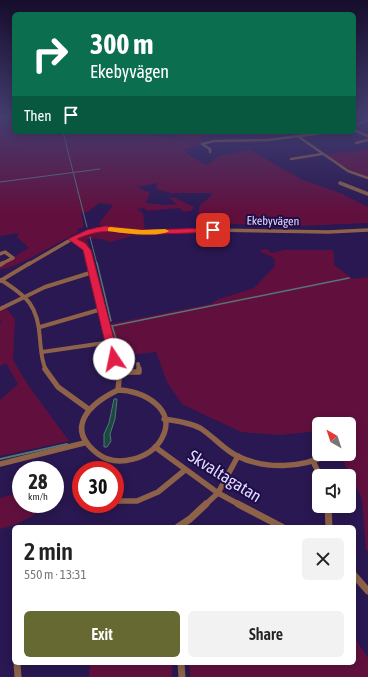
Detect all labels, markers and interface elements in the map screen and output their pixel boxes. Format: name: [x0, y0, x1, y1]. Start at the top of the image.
icon: right: [24, 28, 76, 80]
text: 300 m: [90, 28, 153, 60]
text: Ekebyvägen: [90, 61, 169, 82]
icon: arrive: [60, 104, 82, 126]
text: Then: [24, 107, 52, 124]
pin: [196, 213, 230, 247]
street label: Ekebyvägen: [247, 214, 299, 228]
icon: arrive: [202, 219, 224, 241]
position arrow: [93, 338, 135, 380]
north arrow: [312, 417, 356, 461]
map controls: [312, 417, 356, 513]
street label: Skvaltagatan: [185, 446, 265, 506]
speed limit sign: 30: [72, 461, 124, 513]
button: sound: [312, 469, 356, 513]
text: 28: [29, 470, 47, 493]
text: km/h: [28, 491, 48, 502]
text: 2 min: [24, 538, 73, 565]
button: close: [302, 538, 344, 580]
text: 550 m · 13:31: [24, 567, 87, 582]
button: Exit: [24, 611, 180, 657]
button: Share: [188, 611, 344, 657]

